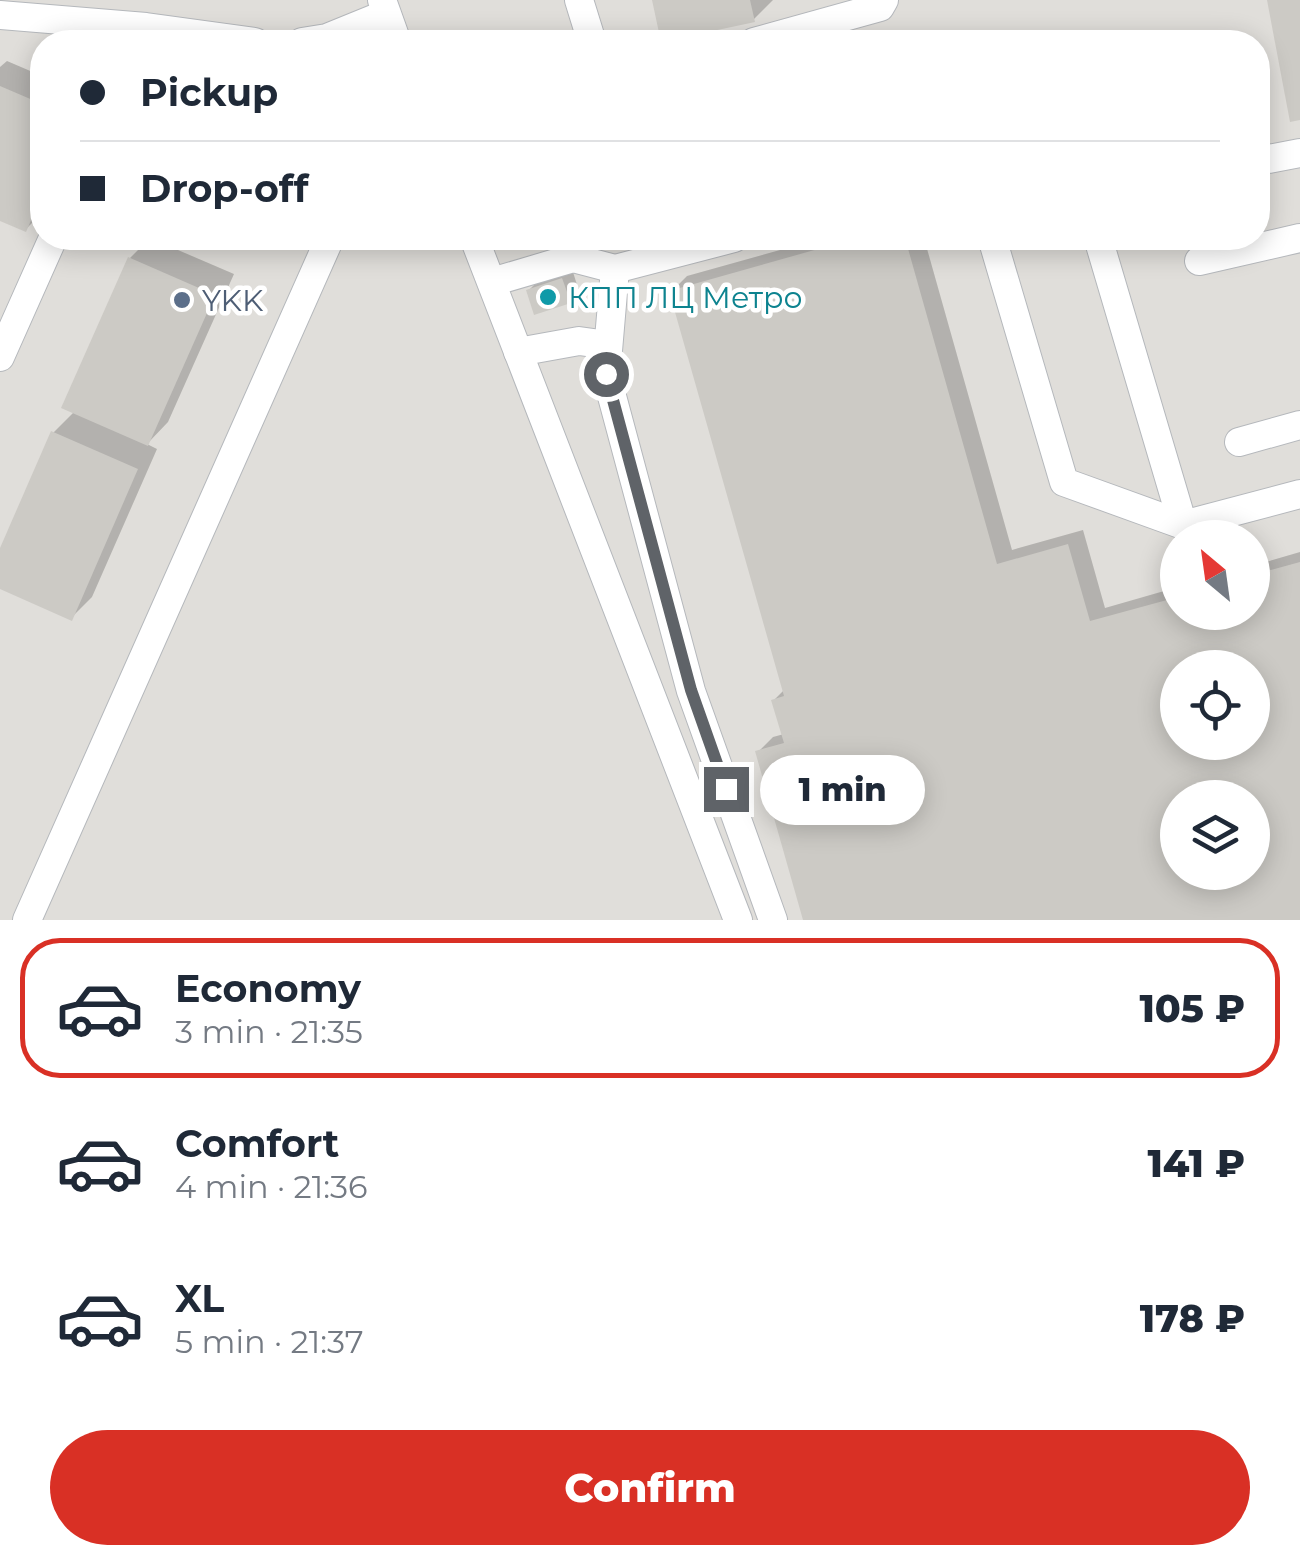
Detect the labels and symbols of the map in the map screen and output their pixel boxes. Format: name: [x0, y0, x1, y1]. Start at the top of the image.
place label: КПП ЛЦ Метро: [568, 279, 803, 316]
place label: YKK: [202, 282, 264, 319]
marker: КПП ЛЦ Метро: [537, 286, 559, 308]
marker: YKK: [171, 289, 193, 311]
route start: [584, 352, 629, 397]
north arrow: [1160, 520, 1270, 630]
callout: 1 min: [761, 754, 926, 824]
route end: [704, 767, 749, 812]

